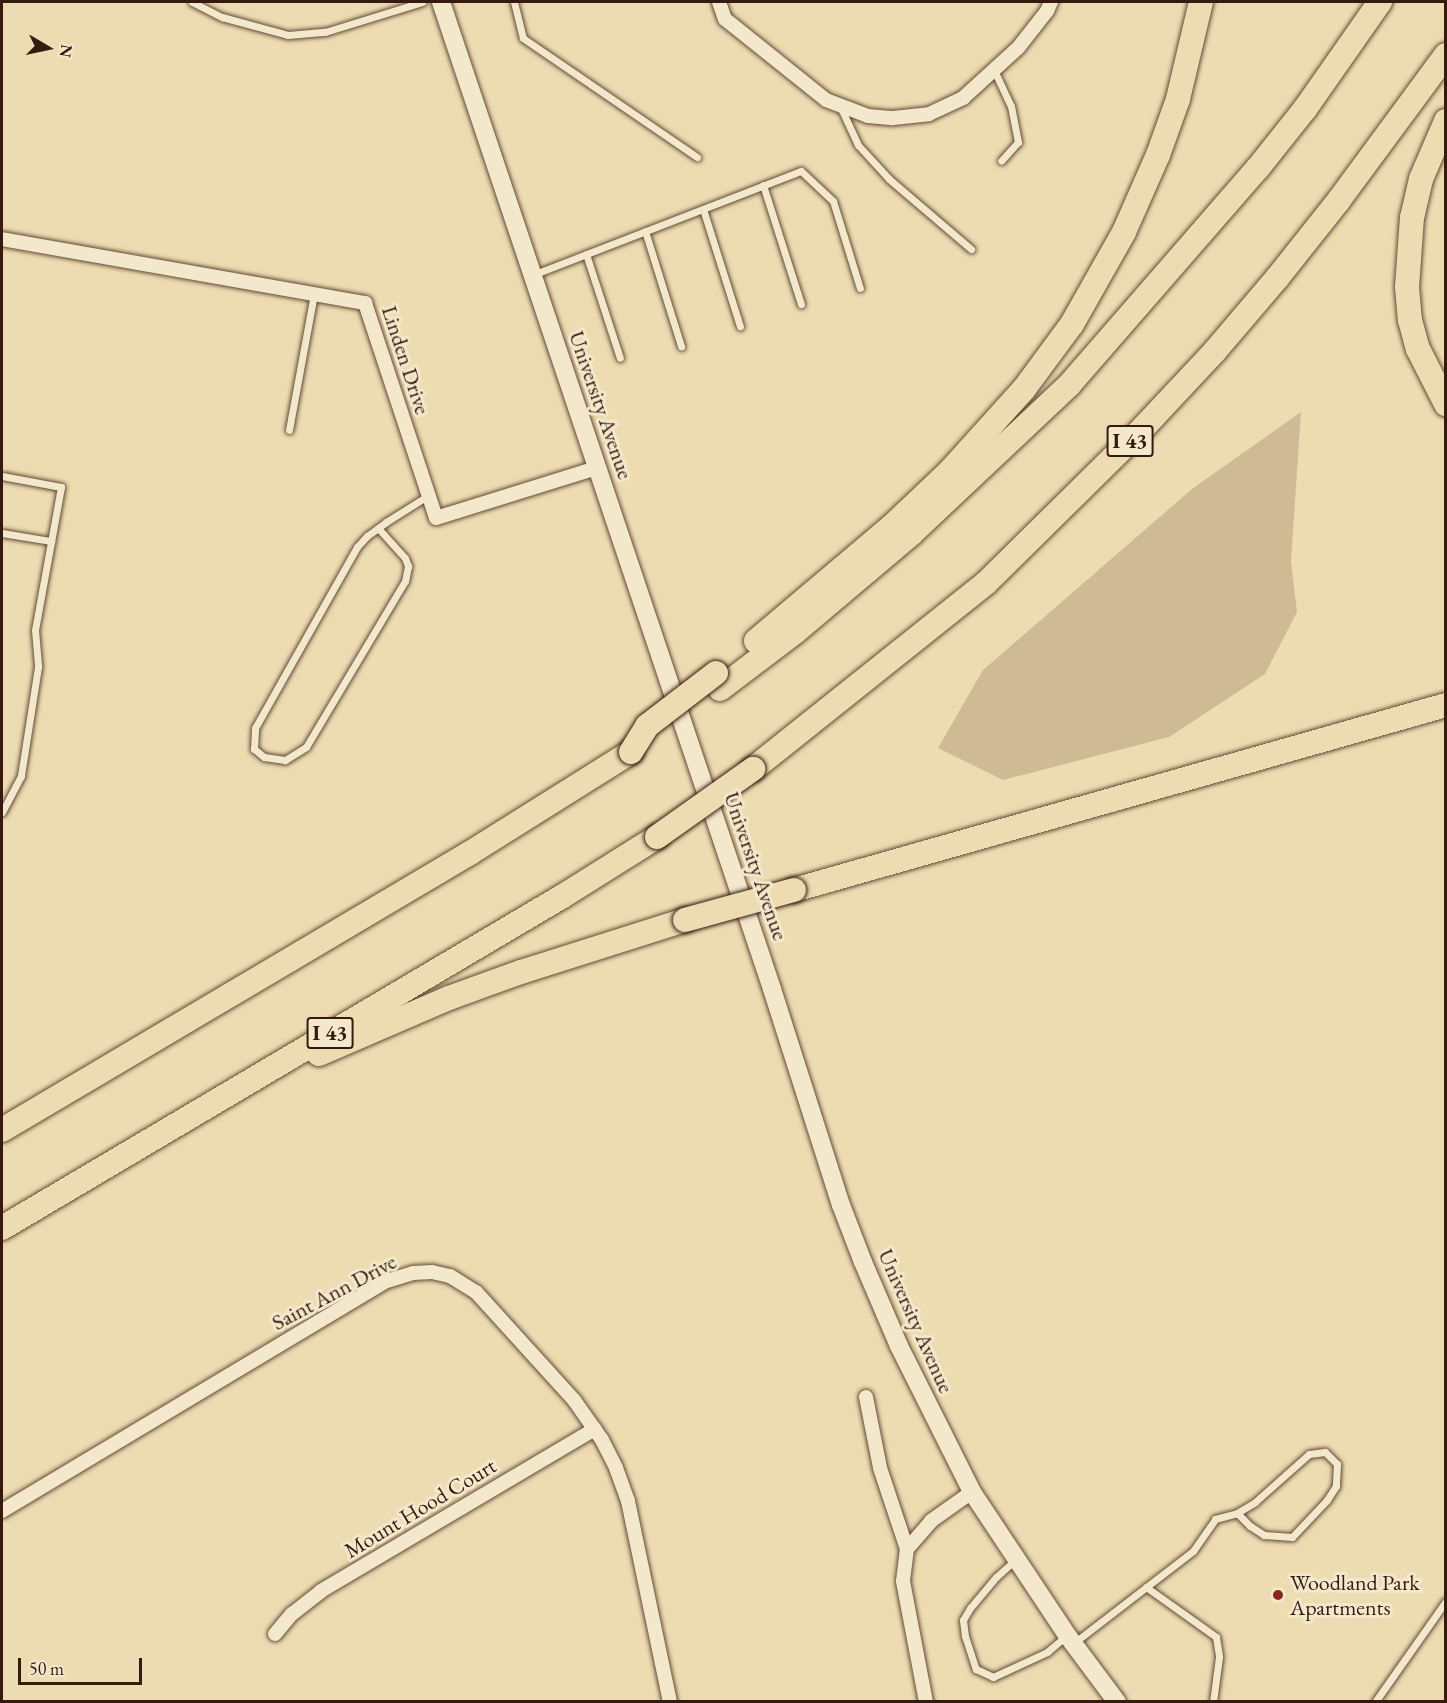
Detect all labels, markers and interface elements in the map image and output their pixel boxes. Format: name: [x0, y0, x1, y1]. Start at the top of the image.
north arrow: [18, 18, 78, 78]
text: N: [55, 43, 78, 59]
street label: Linden Drive: [376, 302, 436, 418]
street label: University Avenue: [563, 328, 639, 482]
road number: I 43: [1106, 423, 1154, 459]
street label: University Avenue: [718, 789, 794, 943]
road number: I 43: [306, 1015, 354, 1051]
street label: University Avenue: [872, 1245, 960, 1397]
street label: Saint Ann Drive: [267, 1248, 401, 1336]
street label: Mount Hood Court: [339, 1452, 501, 1564]
place label: Woodland Park Apartments: [1290, 1569, 1420, 1621]
marker: Woodland Park Apartments: [1271, 1588, 1285, 1602]
scale bar: [21, 1646, 146, 1684]
text: 50 m: [29, 1657, 64, 1680]

